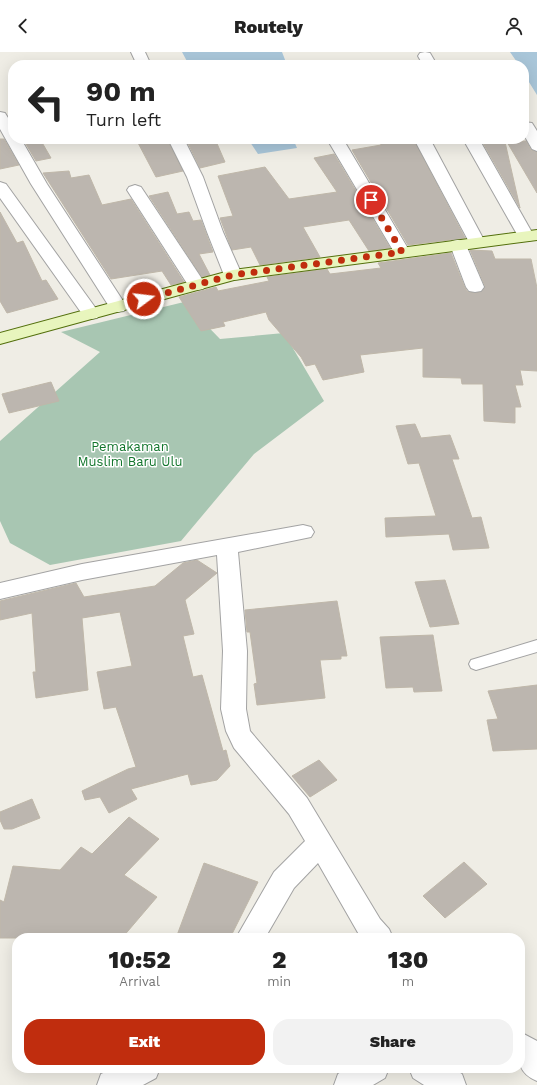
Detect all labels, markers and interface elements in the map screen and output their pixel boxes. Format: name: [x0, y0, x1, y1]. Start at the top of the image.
icon: back: [12, 15, 34, 37]
icon: person: [503, 15, 525, 37]
text: Routely: [234, 16, 303, 37]
text: 90 m: [86, 75, 156, 108]
icon: left: [20, 76, 72, 128]
text: Turn left: [86, 109, 161, 130]
pin: [354, 183, 388, 217]
icon: arrive: [360, 189, 382, 211]
position arrow: [123, 278, 165, 320]
park label: Pemakaman Muslim Baru Ulu: [78, 439, 182, 469]
text: 10:52: [109, 946, 171, 974]
text: 2: [272, 946, 286, 974]
text: 130: [388, 946, 428, 974]
text: Arrival: [119, 974, 160, 989]
text: min: [267, 974, 291, 989]
text: m: [402, 974, 414, 989]
button: Exit: [24, 1019, 265, 1065]
button: Share: [273, 1019, 513, 1065]

